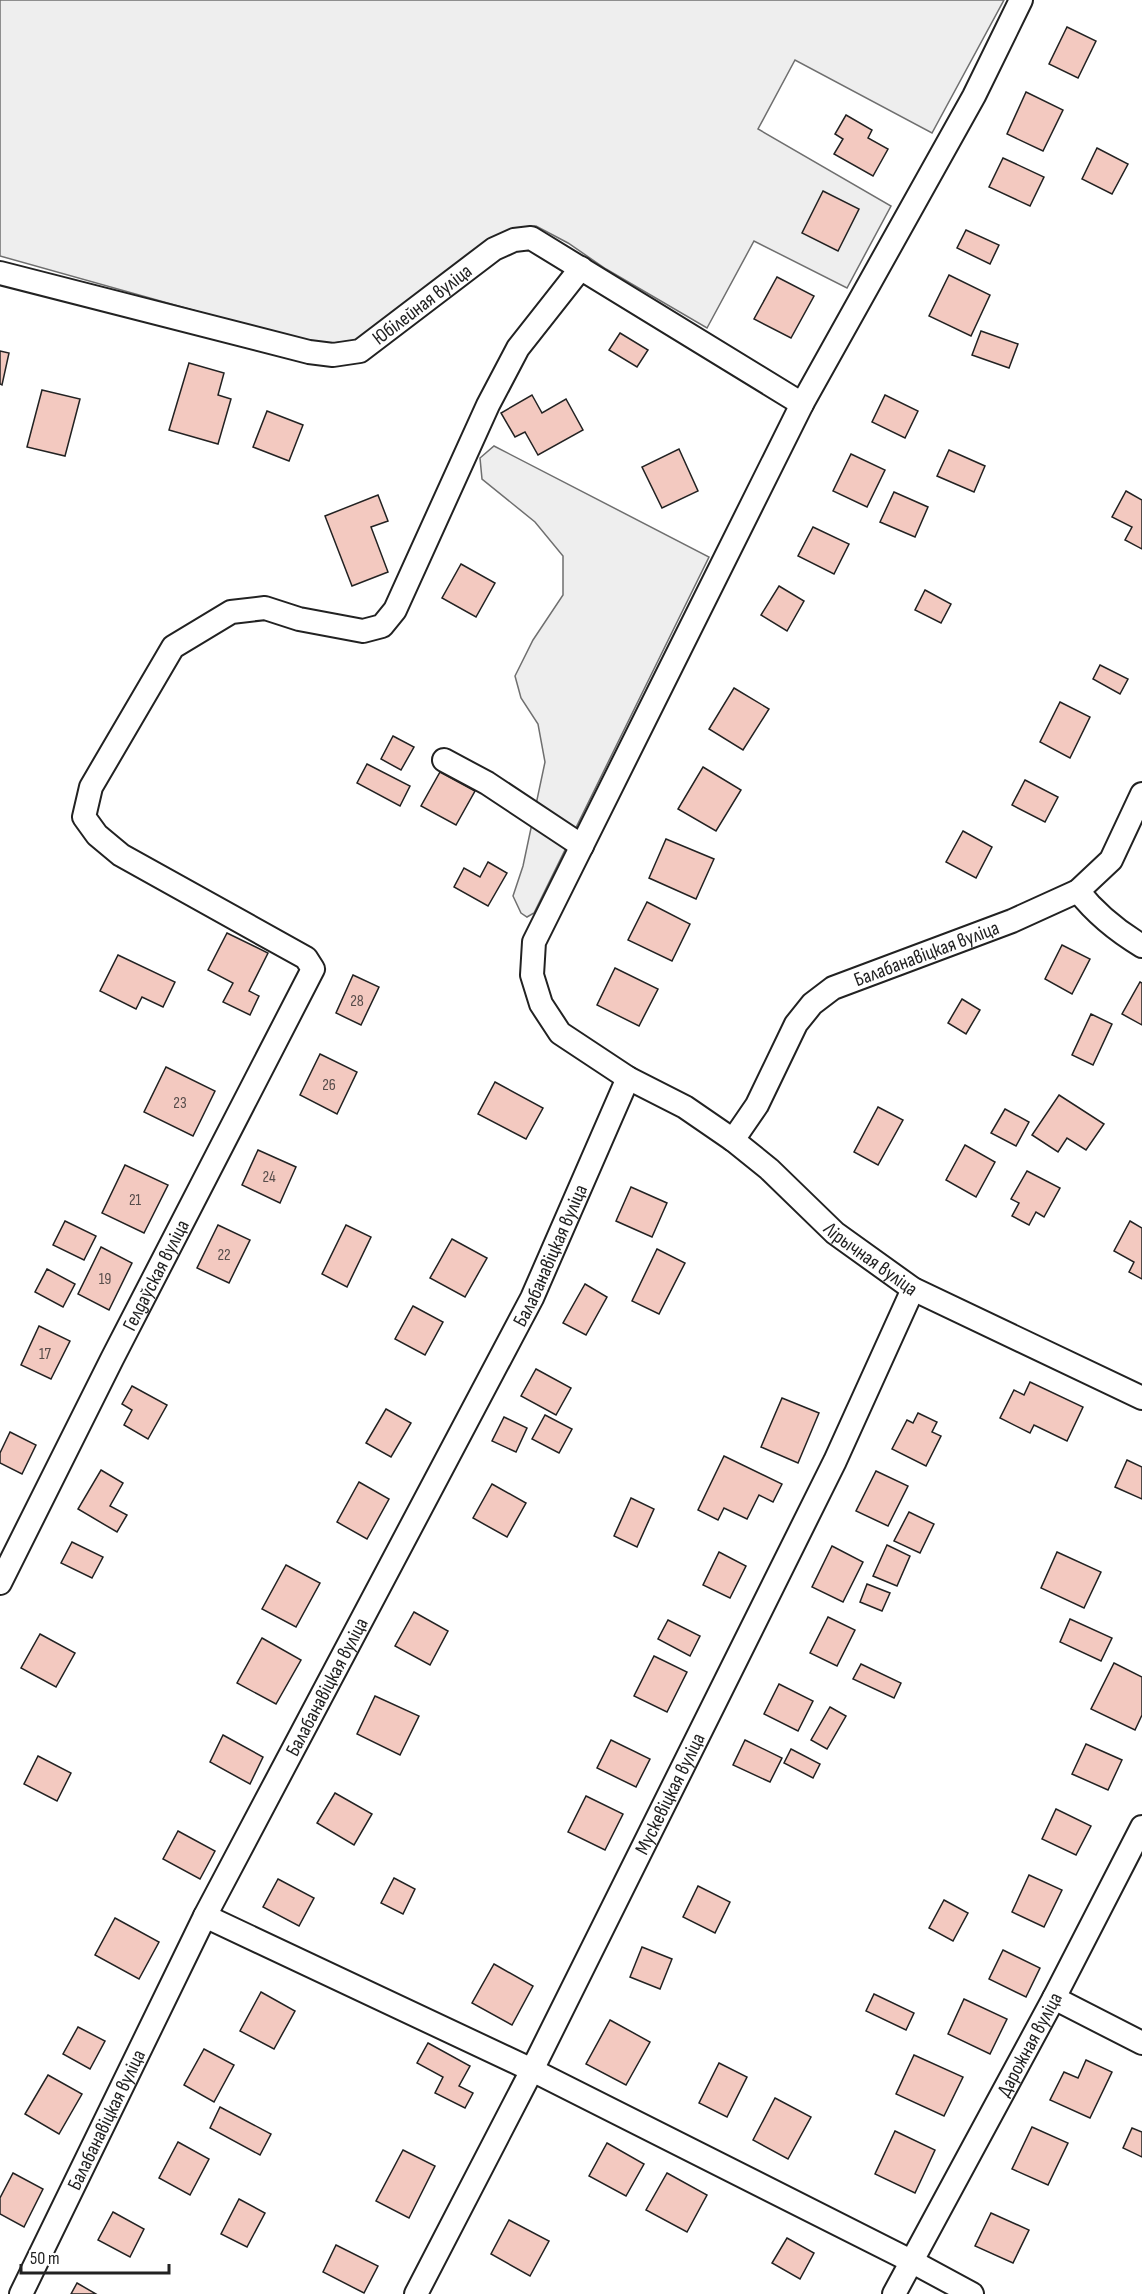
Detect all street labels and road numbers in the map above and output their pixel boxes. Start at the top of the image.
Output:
street label: Юбілейная вуліца [368,259,477,350]
street label: Балабанавіцкая вуліца [851,916,1003,992]
street label: Балабанавіцкая вуліца [508,1181,593,1331]
street label: Гелдаўская вуліца [118,1216,195,1335]
street label: Лірычная вуліца [818,1217,922,1301]
street label: Балабанавіцкая вуліца [281,1614,374,1760]
street label: Мускевіцкая вуліца [630,1729,711,1859]
street label: Дарожная вуліца [992,1989,1068,2101]
street label: Балабанавіцкая вуліца [63,2046,151,2194]

